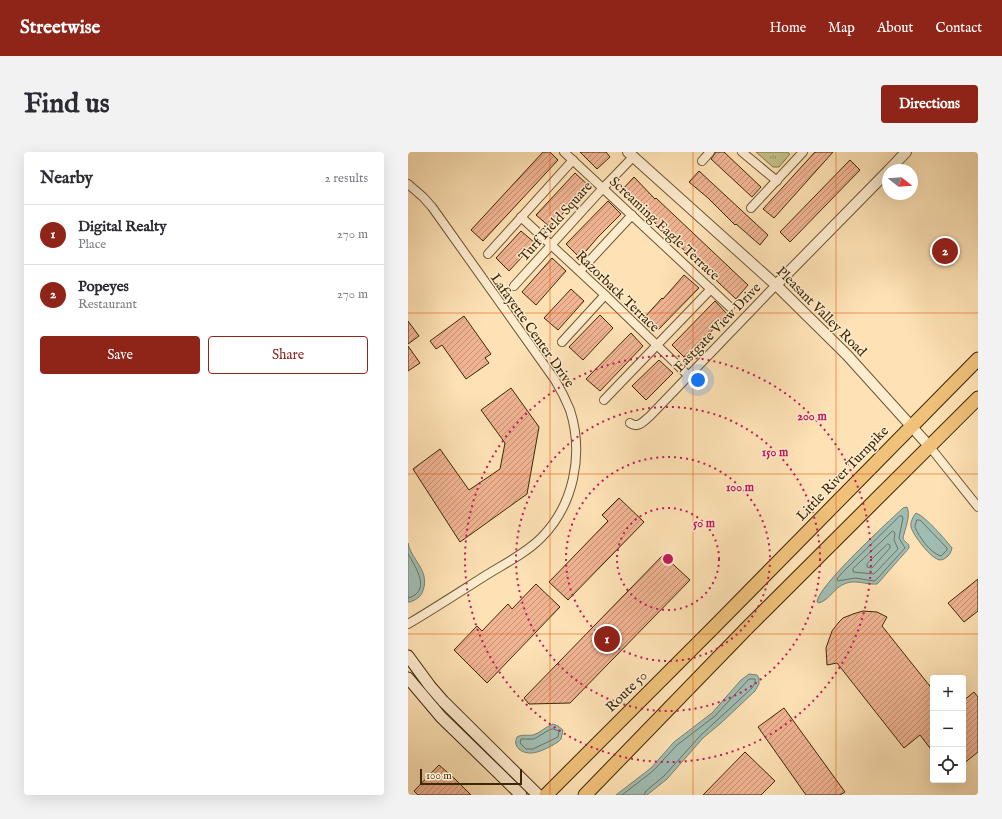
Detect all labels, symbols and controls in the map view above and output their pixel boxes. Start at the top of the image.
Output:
text: Streetwise [20,16,100,40]
text: Home [770,19,806,37]
text: Map [828,19,855,37]
text: About [877,19,913,37]
text: Contact [935,19,982,37]
button: Directions [881,85,978,123]
text: Find us [24,87,110,122]
north arrow [882,164,918,200]
text: Nearby [40,168,93,189]
text: 2 results [324,170,368,187]
street label: Screaming Eagle Terrace [605,173,724,285]
street label: Turf Field Square [515,177,597,266]
text: Digital Realty [78,217,167,236]
text: 1 [51,226,55,243]
text: 270 m [337,226,368,243]
text: Place [78,236,106,253]
pin: 2 [932,236,958,266]
street label: Razorback Terrace [571,247,664,337]
street label: Pleasant Valley Road [772,263,871,361]
street label: Lafayette Center Drive [486,270,579,392]
text: Popeyes [78,277,129,296]
street label: Eastgate View Drive [670,279,765,376]
text: 2 [50,286,56,303]
text: 270 m [337,286,368,303]
text: Restaurant [78,296,137,313]
button: Save [40,336,200,374]
button: Share [208,336,368,374]
your location [688,370,708,390]
text: 200 m [797,409,827,424]
street label: Little River Turnpike [793,422,893,525]
text: 150 m [762,445,789,460]
text: 100 m [726,480,755,495]
text: 50 m [693,516,716,531]
centre of rings [661,552,675,566]
pin: 1 [594,624,620,654]
street label: Route 50 [602,667,651,716]
map controls [930,675,966,783]
button: + [930,675,966,711]
button: − [930,711,966,747]
button: locate [930,747,966,783]
scale bar [420,767,522,786]
text: 100 m [426,769,452,783]

